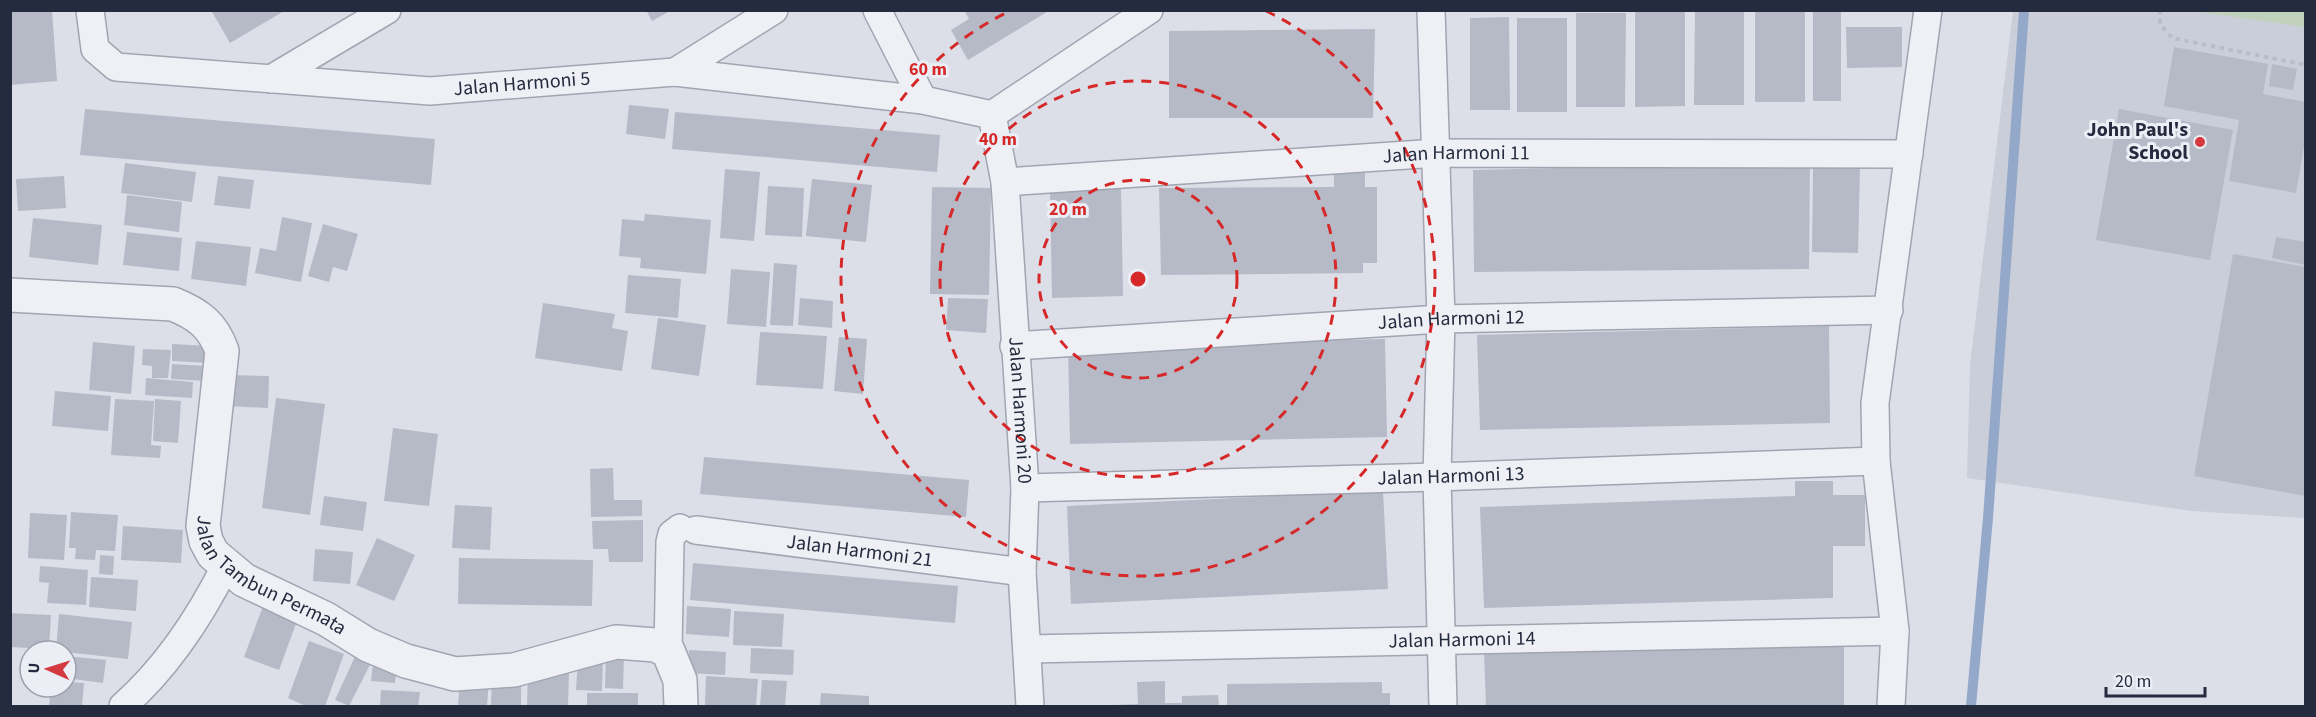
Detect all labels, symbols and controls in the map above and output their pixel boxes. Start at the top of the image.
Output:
text: 60 m [909,57,947,82]
street label: Jalan Harmoni 5 [452,65,591,103]
place label: John Paul's School [2087,116,2188,167]
text: 40 m [979,127,1017,152]
marker: John Paul's School [2193,135,2207,149]
street label: Jalan Harmoni 11 [1382,139,1530,171]
text: 20 m [1049,197,1087,222]
centre of rings [1128,269,1148,289]
street label: Jalan Harmoni 12 [1377,303,1525,337]
street label: Jalan Harmoni 20 [1001,336,1039,485]
street label: Jalan Harmoni 13 [1377,460,1525,493]
street label: Jalan Tambun Permata [189,514,352,642]
street label: Jalan Harmoni 21 [785,528,934,574]
street label: Jalan Harmoni 14 [1388,624,1536,656]
north arrow [18,639,78,699]
scale bar [2106,660,2205,698]
text: U [23,662,45,674]
text: 20 m [2115,669,2151,694]

